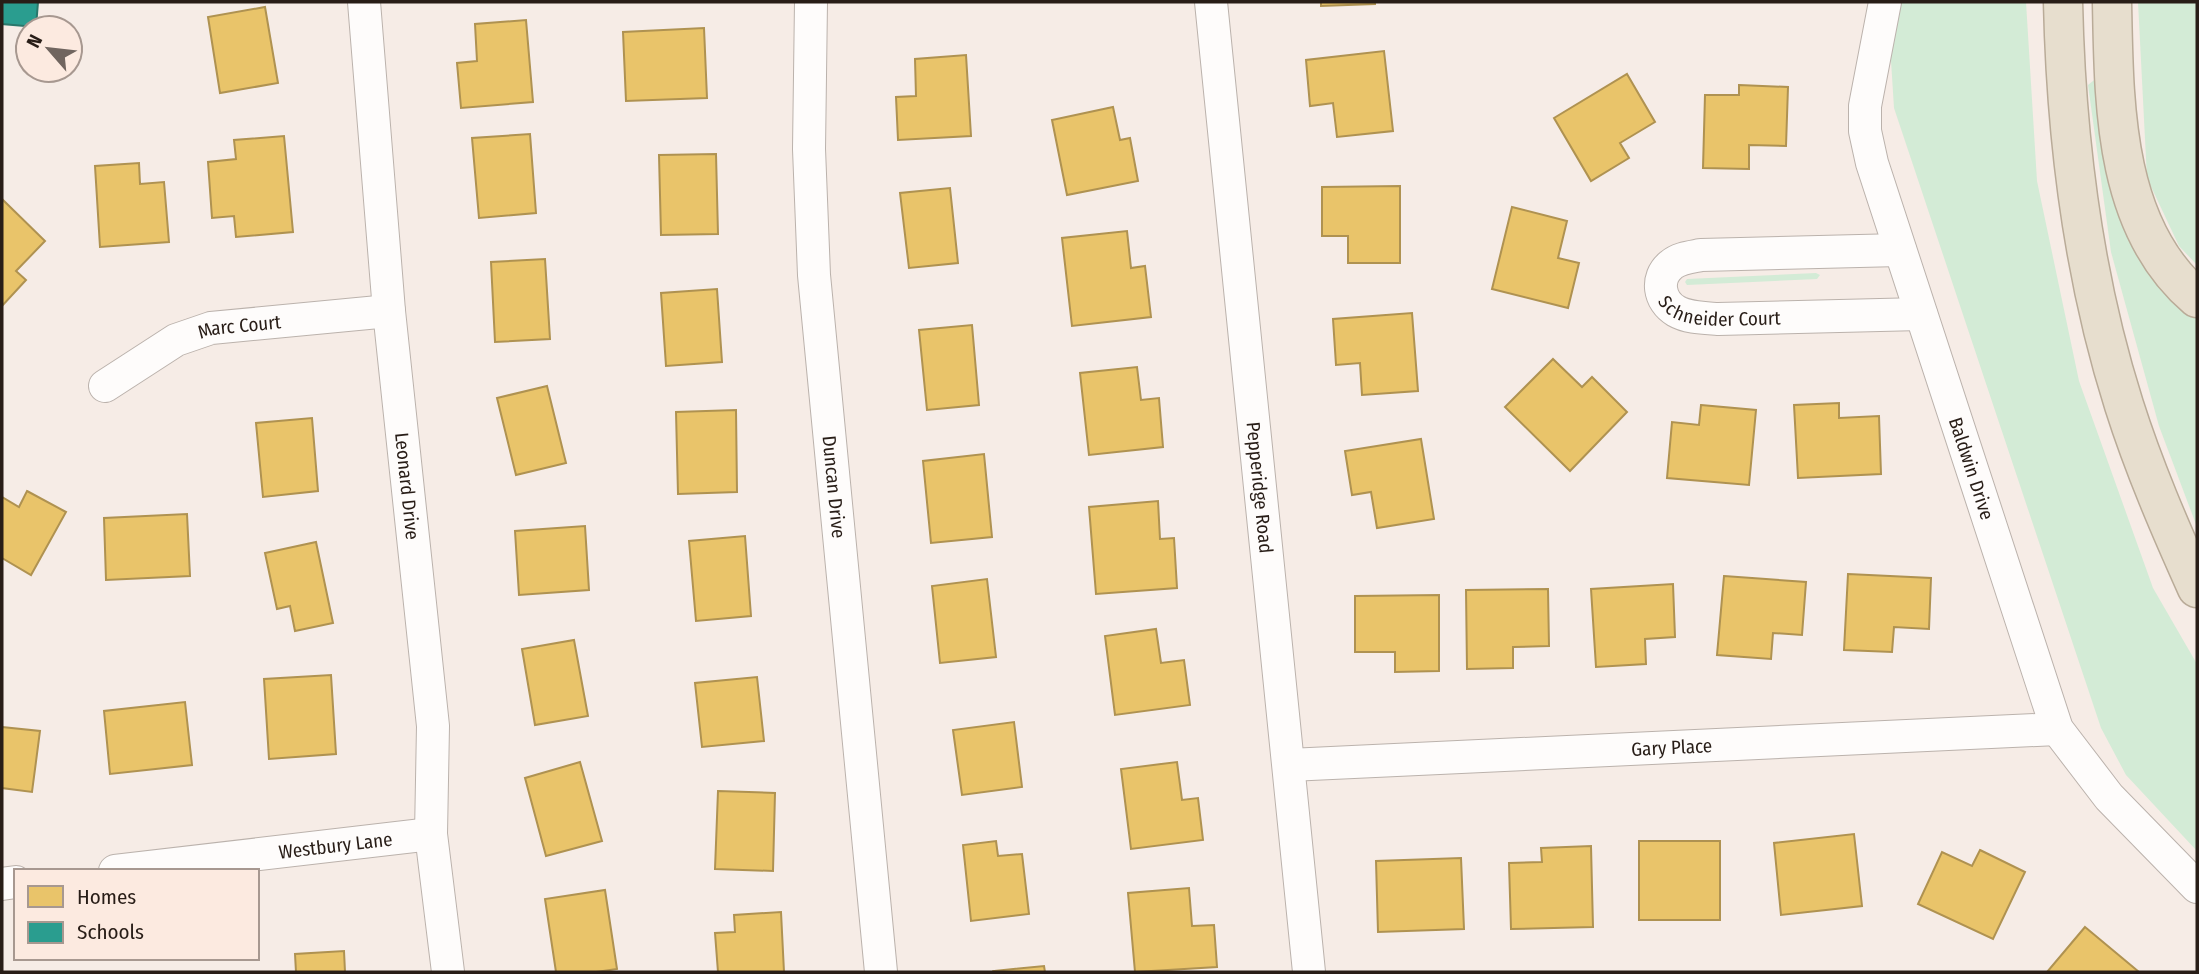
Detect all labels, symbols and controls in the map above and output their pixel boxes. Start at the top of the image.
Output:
north arrow [14,14,84,84]
text: N [22,31,47,52]
street label: Schneider Court [1653,291,1782,331]
street label: Marc Court [195,310,283,344]
street label: Baldwin Drive [1944,414,1999,523]
street label: Pepperidge Road [1241,421,1278,554]
street label: Leonard Drive [390,431,424,541]
street label: Duncan Drive [817,435,850,539]
street label: Gary Place [1631,734,1713,761]
street label: Westbury Lane [277,828,394,864]
legend [14,869,259,960]
text: Homes [77,884,136,910]
text: Schools [77,919,144,945]

